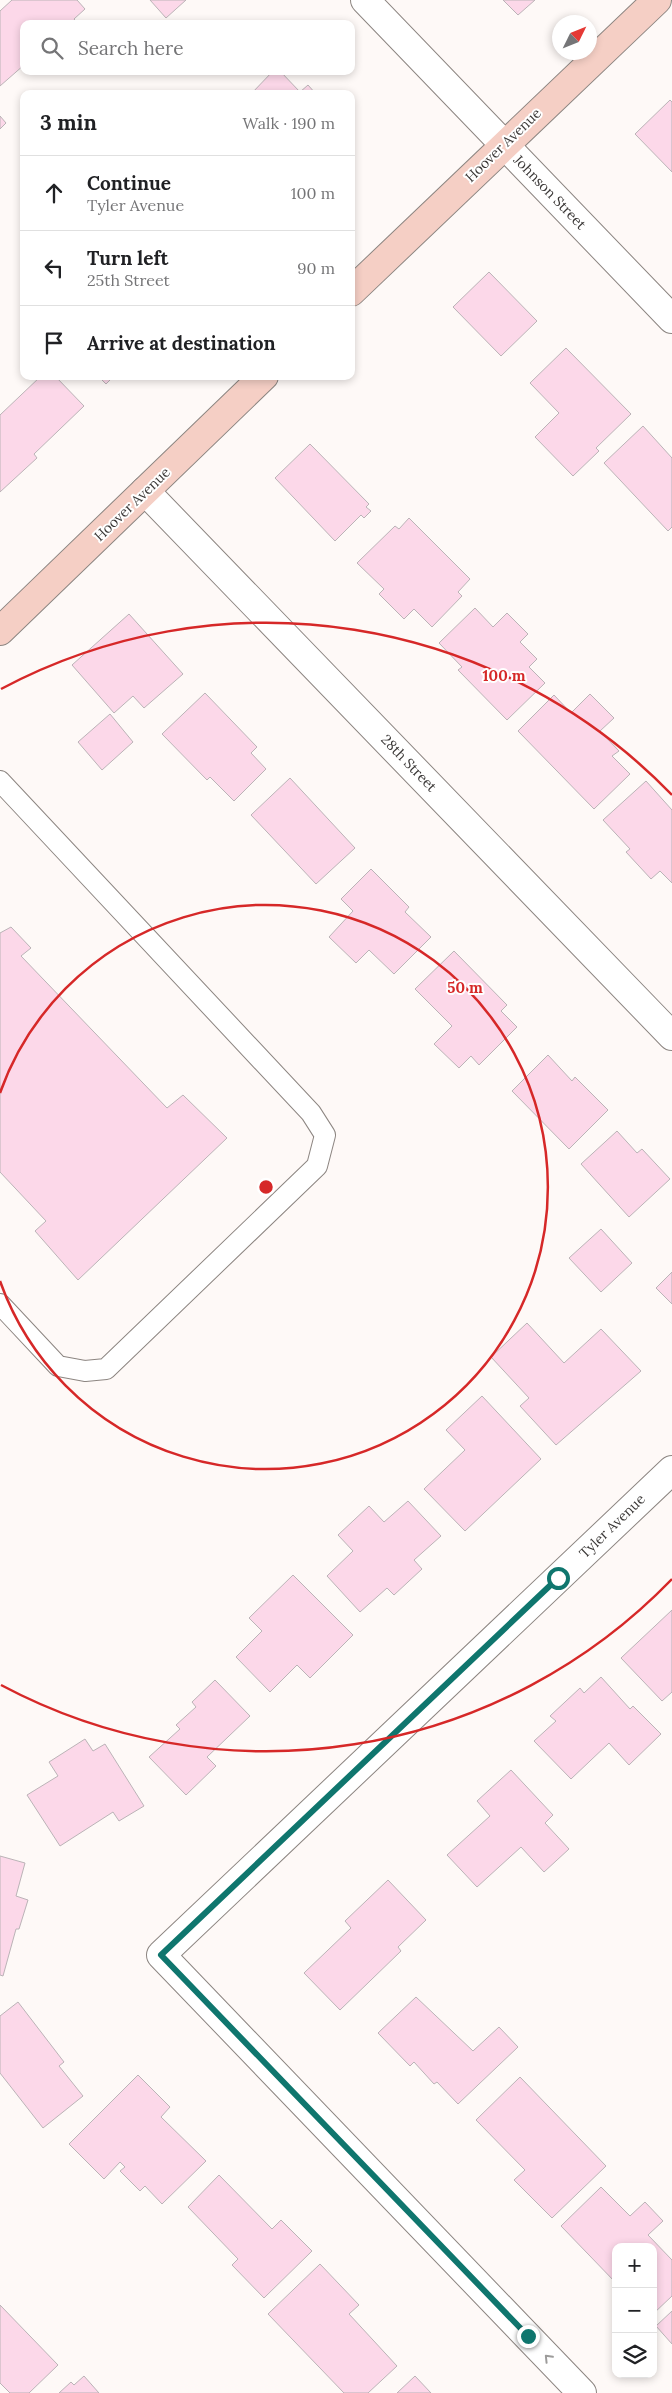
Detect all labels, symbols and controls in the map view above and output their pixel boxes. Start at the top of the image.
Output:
north arrow [552,15,597,60]
search box [20,20,355,75]
icon: search [38,34,66,62]
text: Search here [78,36,184,60]
street label: Hoover Avenue [461,104,545,186]
text: 3 min [40,109,97,136]
text: Walk · 190 m [243,113,335,133]
street label: Johnson Street [509,150,590,233]
text: Continue [87,171,171,195]
icon: ahead [40,179,68,207]
text: 100 m [291,183,335,203]
text: Tyler Avenue [87,195,184,215]
text: Turn left [87,246,168,270]
icon: left [40,254,68,282]
text: 90 m [297,258,335,278]
text: 25th Street [87,270,170,290]
icon: arrive [40,329,68,357]
text: Arrive at destination [87,331,276,355]
street label: Hoover Avenue [90,463,174,545]
text: 100 m [483,666,526,685]
street label: 28th Street [377,731,441,796]
text: 50 m [447,978,483,997]
centre of rings [257,1178,275,1196]
street label: Tyler Avenue [575,1490,649,1562]
route start [547,1567,570,1590]
map controls [612,2243,657,2378]
button: + [612,2243,657,2288]
button: − [612,2288,657,2333]
route end [517,2325,540,2348]
button: layers [612,2333,657,2378]
one-way arrow [545,2355,554,2364]

